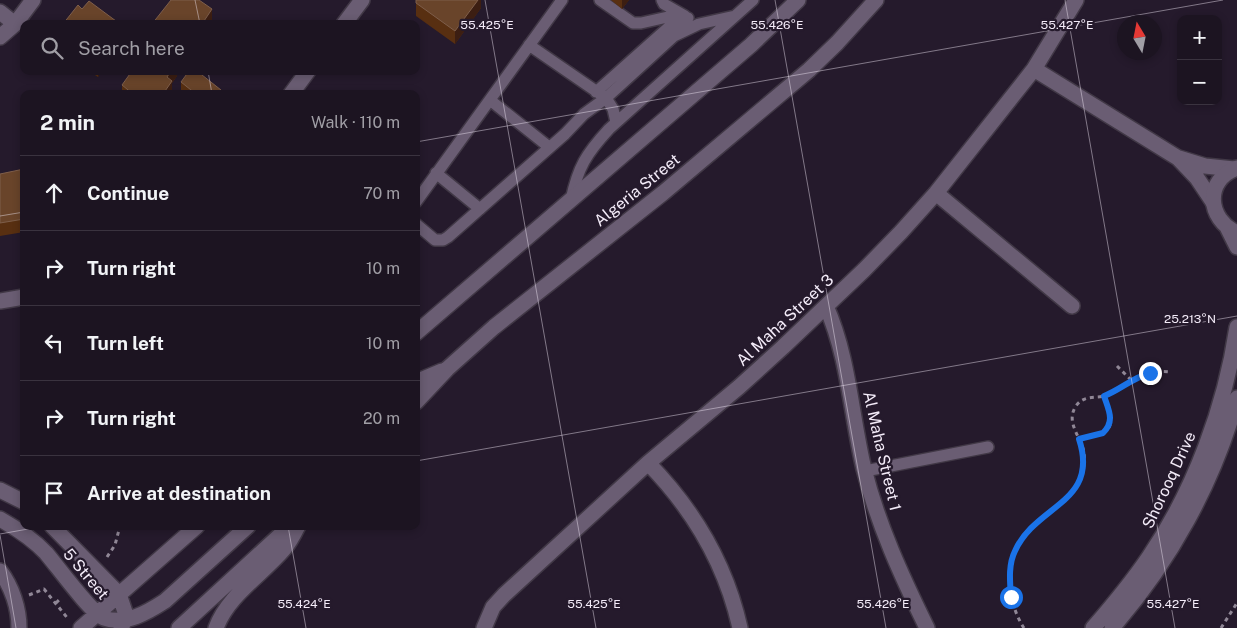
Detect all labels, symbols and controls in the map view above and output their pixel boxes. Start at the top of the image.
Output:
north arrow [1117,15,1162,60]
map controls [1177,15,1222,105]
button: + [1177,15,1222,60]
text: 55.425°E [460,18,514,32]
text: 55.426°E [750,18,804,32]
text: 55.427°E [1041,18,1093,32]
search box [20,20,420,75]
icon: search [38,34,66,62]
text: Search here [78,37,185,59]
button: − [1177,60,1222,105]
text: 2 min [40,110,95,135]
text: Walk · 110 m [311,113,400,132]
street label: Algeria Street [590,150,684,230]
icon: ahead [40,179,68,207]
text: Continue [87,182,169,204]
text: 70 m [363,184,400,203]
icon: right [40,254,68,282]
text: Turn right [87,257,176,279]
text: 10 m [366,259,400,278]
street label: Al Maha Street 3 [733,270,837,370]
text: 25.213°N [1164,312,1216,326]
icon: left [40,329,68,357]
text: Turn left [87,332,164,354]
text: 10 m [366,334,400,353]
route end [1139,362,1162,385]
street label: Al Maha Street 1 [859,389,905,513]
icon: right [40,404,68,432]
text: Turn right [87,407,176,429]
text: 20 m [363,409,400,428]
street label: Shorooq Drive [1138,428,1200,532]
icon: arrive [40,479,68,507]
text: Arrive at destination [87,482,271,504]
street label: 5 Street [59,545,113,603]
route start [1000,586,1023,609]
text: 55.424°E [277,597,331,611]
text: 55.425°E [567,597,621,611]
text: 55.426°E [856,597,910,611]
text: 55.427°E [1147,597,1199,611]

